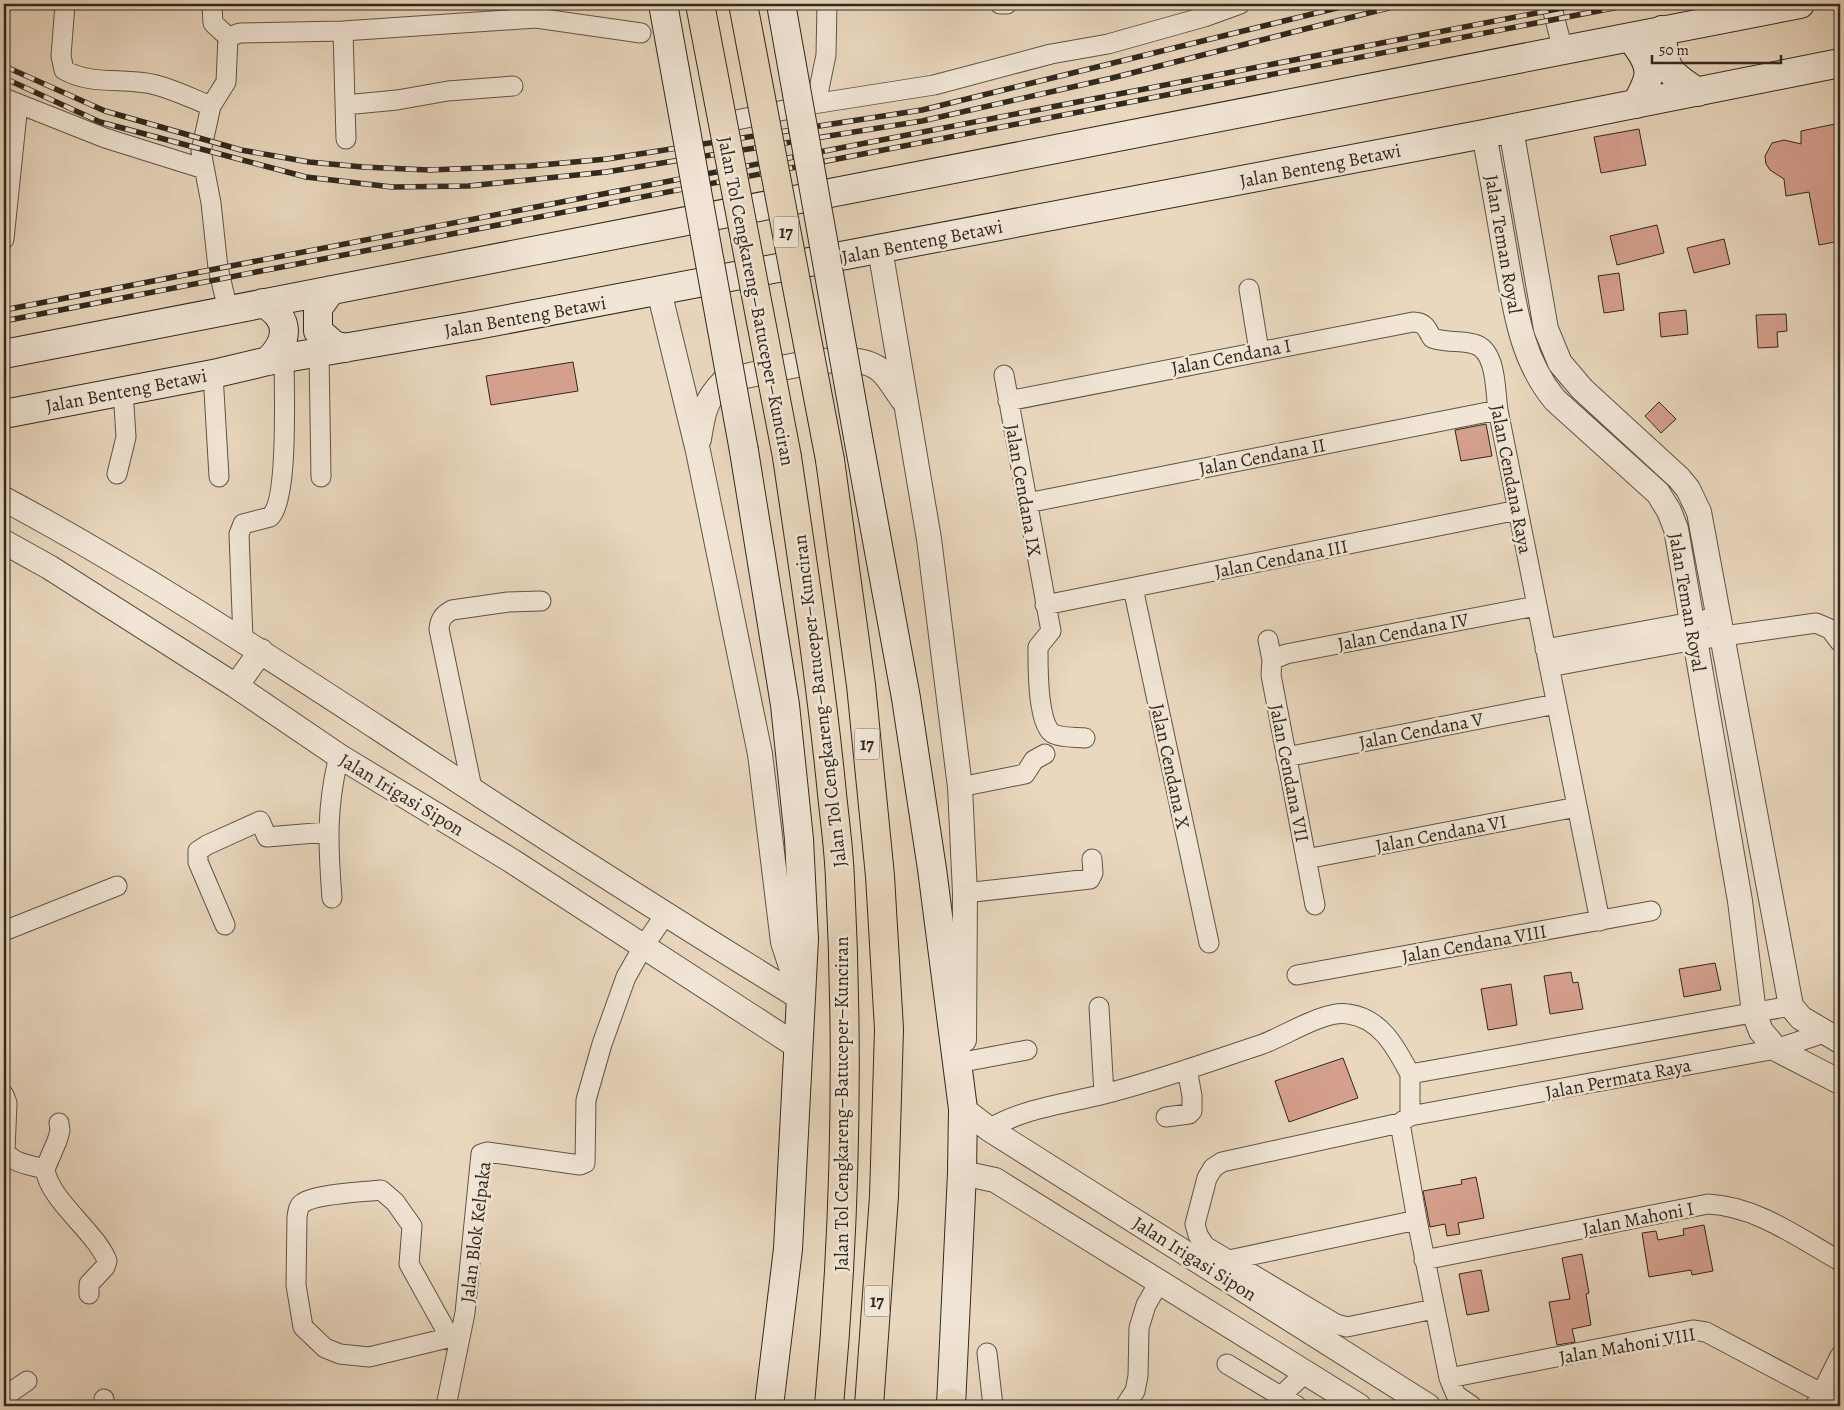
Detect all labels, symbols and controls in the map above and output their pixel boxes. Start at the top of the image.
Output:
scale bar [1652,32,1780,64]
text: 50 m [1659,40,1689,60]
street label: Jalan Tol Cengkareng–Batuceper–Kunciran [711,134,801,468]
street label: Jalan Benteng Betawi [1237,138,1403,194]
street label: Jalan Teman Royal [1478,173,1528,316]
street label: Jalan Benteng Betawi [839,214,1005,270]
road number: 17 [774,216,798,248]
street label: Jalan Benteng Betawi [442,290,608,344]
street label: Jalan Cendana I [1169,333,1293,381]
street label: Jalan Benteng Betawi [43,363,209,419]
street label: Jalan Cendana Raya [1484,402,1538,556]
street label: Jalan Cendana IX [999,422,1048,559]
street label: Jalan Cendana II [1197,432,1328,482]
street label: Jalan Teman Royal [1662,531,1712,674]
street label: Jalan Tol Cengkareng–Batuceper–Kunciran [787,533,853,869]
street label: Jalan Cendana III [1212,533,1350,585]
street label: Jalan Cendana IV [1335,606,1471,657]
street label: Jalan Cendana X [1144,701,1196,832]
street label: Jalan Cendana VII [1263,702,1315,844]
street label: Jalan Cendana V [1357,706,1486,756]
road number: 17 [854,729,880,760]
street label: Jalan Irigasi Sipon [334,747,469,842]
street label: Jalan Cendana VI [1373,809,1509,859]
street label: Jalan Cendana VIII [1400,918,1549,970]
street label: Jalan Tol Cengkareng–Batuceper–Kunciran [829,936,855,1272]
street label: Jalan Permata Raya [1543,1052,1693,1106]
street label: Jalan Blok Kelpaka [454,1160,498,1304]
street label: Jalan Mahoni I [1580,1195,1696,1243]
street label: Jalan Irigasi Sipon [1128,1210,1261,1307]
road number: 17 [864,1285,890,1316]
street label: Jalan Mahoni VIII [1557,1321,1697,1371]

